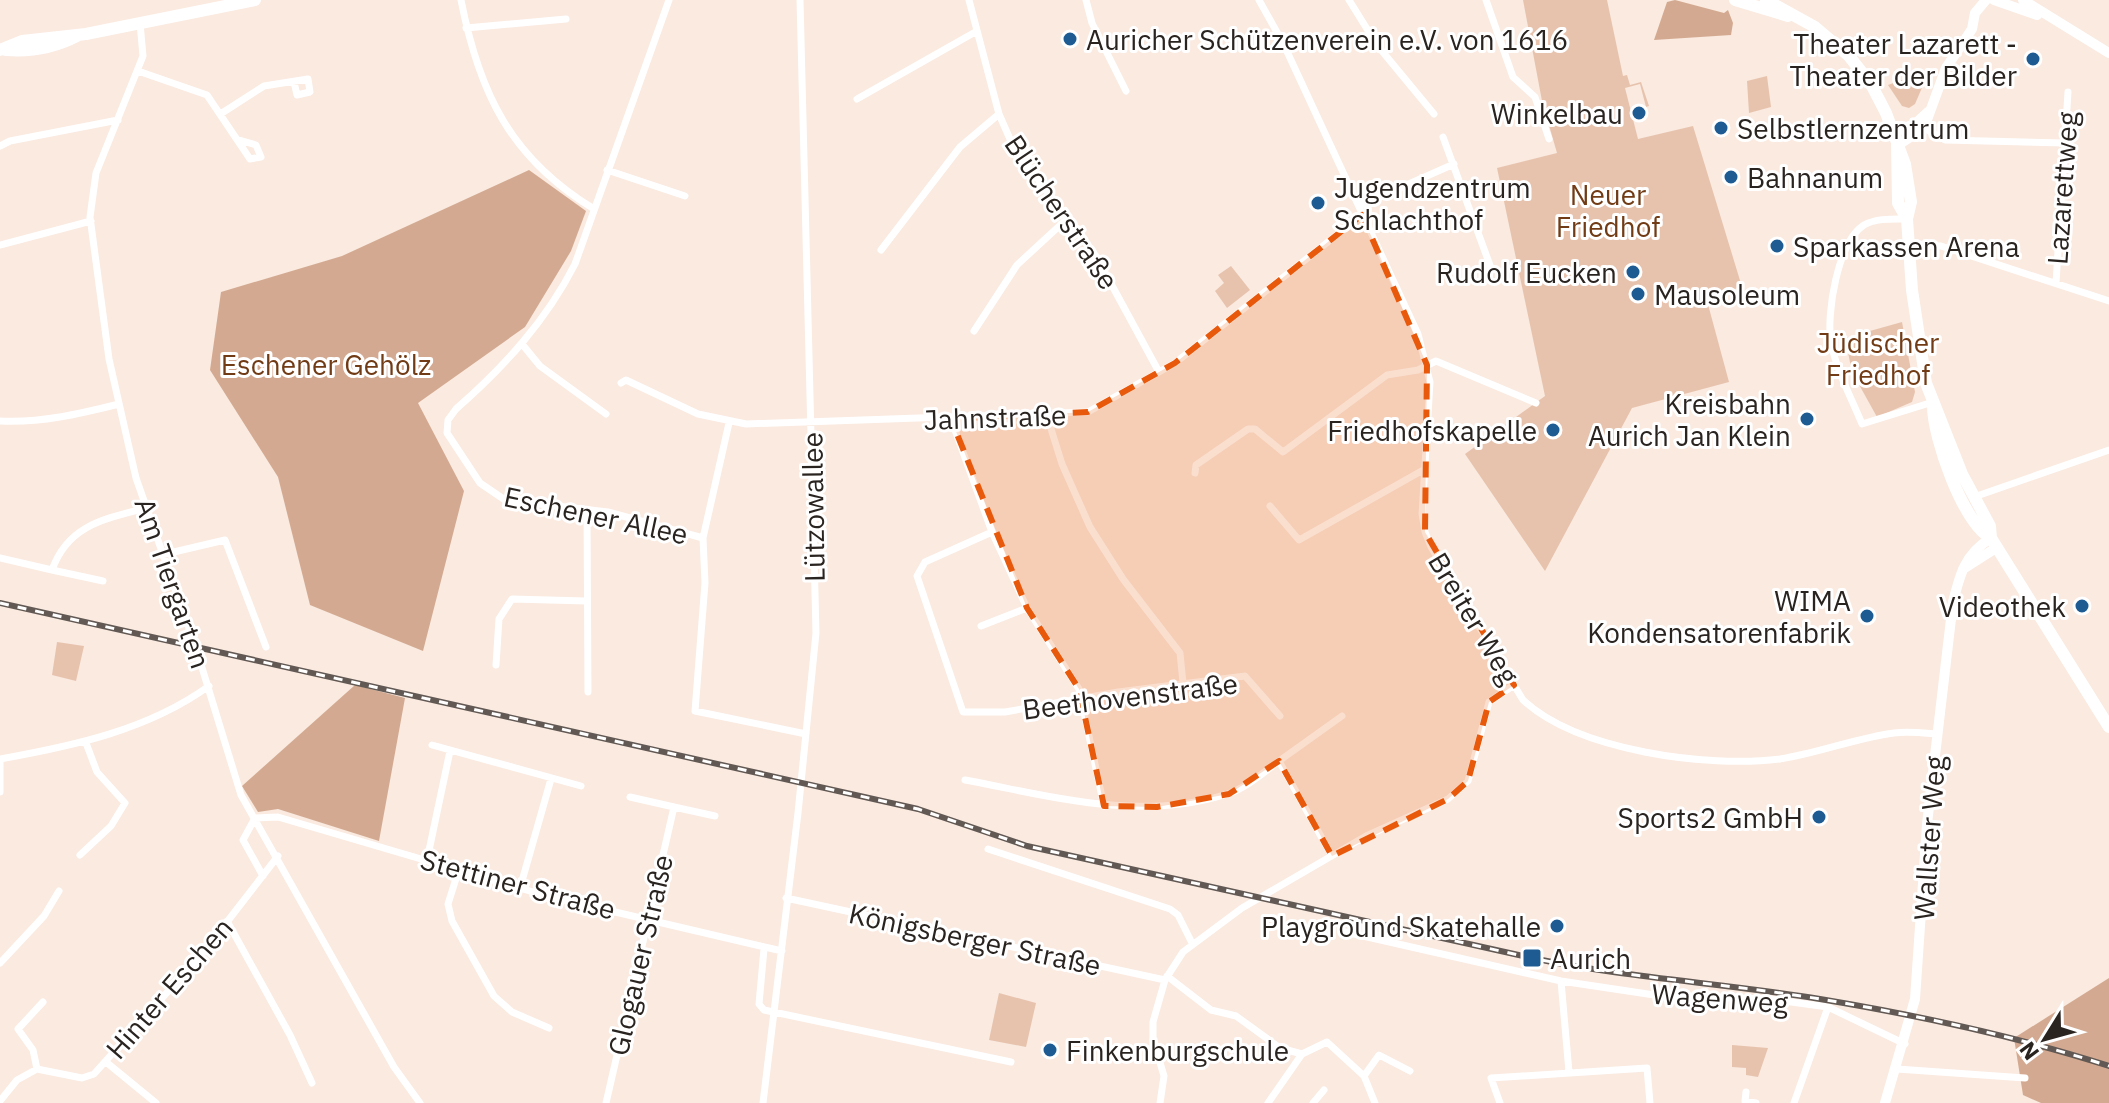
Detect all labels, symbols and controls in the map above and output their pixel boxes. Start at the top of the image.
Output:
place label: Auricher Schützenverein e.V. von 1616 [1086,21,1568,58]
place label: Theater Lazarett - Theater der Bilder [1789,25,2017,94]
marker: Auricher Schützenverein e.V. von 1616 [1061,30,1079,48]
marker: Theater Lazarett - Theater der Bilder [2024,50,2042,68]
place label: Winkelbau [1491,95,1623,132]
marker: Winkelbau [1630,104,1648,122]
place label: Selbstlernzentrum [1737,110,1969,147]
street label: Lazarettweg [2038,110,2086,266]
marker: Selbstlernzentrum [1712,119,1730,137]
street label: Blücherstraße [997,127,1127,297]
place label: Bahnanum [1747,159,1883,196]
marker: Bahnanum [1722,168,1740,186]
place label: Jugendzentrum Schlachthof [1334,169,1531,238]
park label: Neuer Friedhof [1556,176,1660,245]
marker: Jugendzentrum Schlachthof [1309,194,1327,212]
place label: Sparkassen Arena [1793,228,2020,265]
marker: Sparkassen Arena [1768,237,1786,255]
place label: Rudolf Eucken [1436,254,1617,291]
marker: Rudolf Eucken [1624,263,1642,281]
place label: Mausoleum [1654,276,1800,313]
marker: Mausoleum [1629,285,1647,303]
park label: Jüdischer Friedhof [1817,324,1939,393]
park label: Eschener Gehölz [221,346,431,383]
place label: Kreisbahn Aurich Jan Klein [1588,385,1791,454]
street label: Jahnstraße [923,396,1067,438]
marker: Kreisbahn Aurich Jan Klein [1798,410,1816,428]
place label: Friedhofskapelle [1327,412,1537,449]
marker: Friedhofskapelle [1544,421,1562,439]
street label: Lützowallee [793,432,833,582]
street label: Eschener Allee [501,477,691,553]
street label: Am Tiergarten [127,493,219,673]
street label: Breiter Weg [1420,545,1528,691]
place label: WIMA Kondensatorenfabrik [1587,582,1851,651]
place label: Videothek [1939,588,2066,625]
marker: Videothek [2073,597,2091,615]
marker: WIMA Kondensatorenfabrik [1858,607,1876,625]
street label: Beethovenstraße [1020,664,1240,728]
street label: Wallster Weg [1905,754,1953,921]
place label: Sports2 GmbH [1618,799,1803,836]
marker: Sports2 GmbH [1810,808,1828,826]
street label: Stettiner Straße [416,840,620,928]
street label: Glogauer Straße [599,851,681,1059]
street label: Königsberger Straße [846,894,1104,984]
place label: Playground Skatehalle [1261,908,1541,945]
street label: Hinter Eschen [97,909,241,1067]
marker: Playground Skatehalle [1548,917,1566,935]
place label: Aurich [1550,940,1631,977]
marker: Aurich [1521,947,1543,969]
street label: Wagenweg [1650,975,1790,1021]
north arrow [2005,999,2085,1079]
place label: Finkenburgschule [1066,1032,1289,1069]
text: N [2012,1036,2045,1066]
marker: Finkenburgschule [1041,1041,1059,1059]

